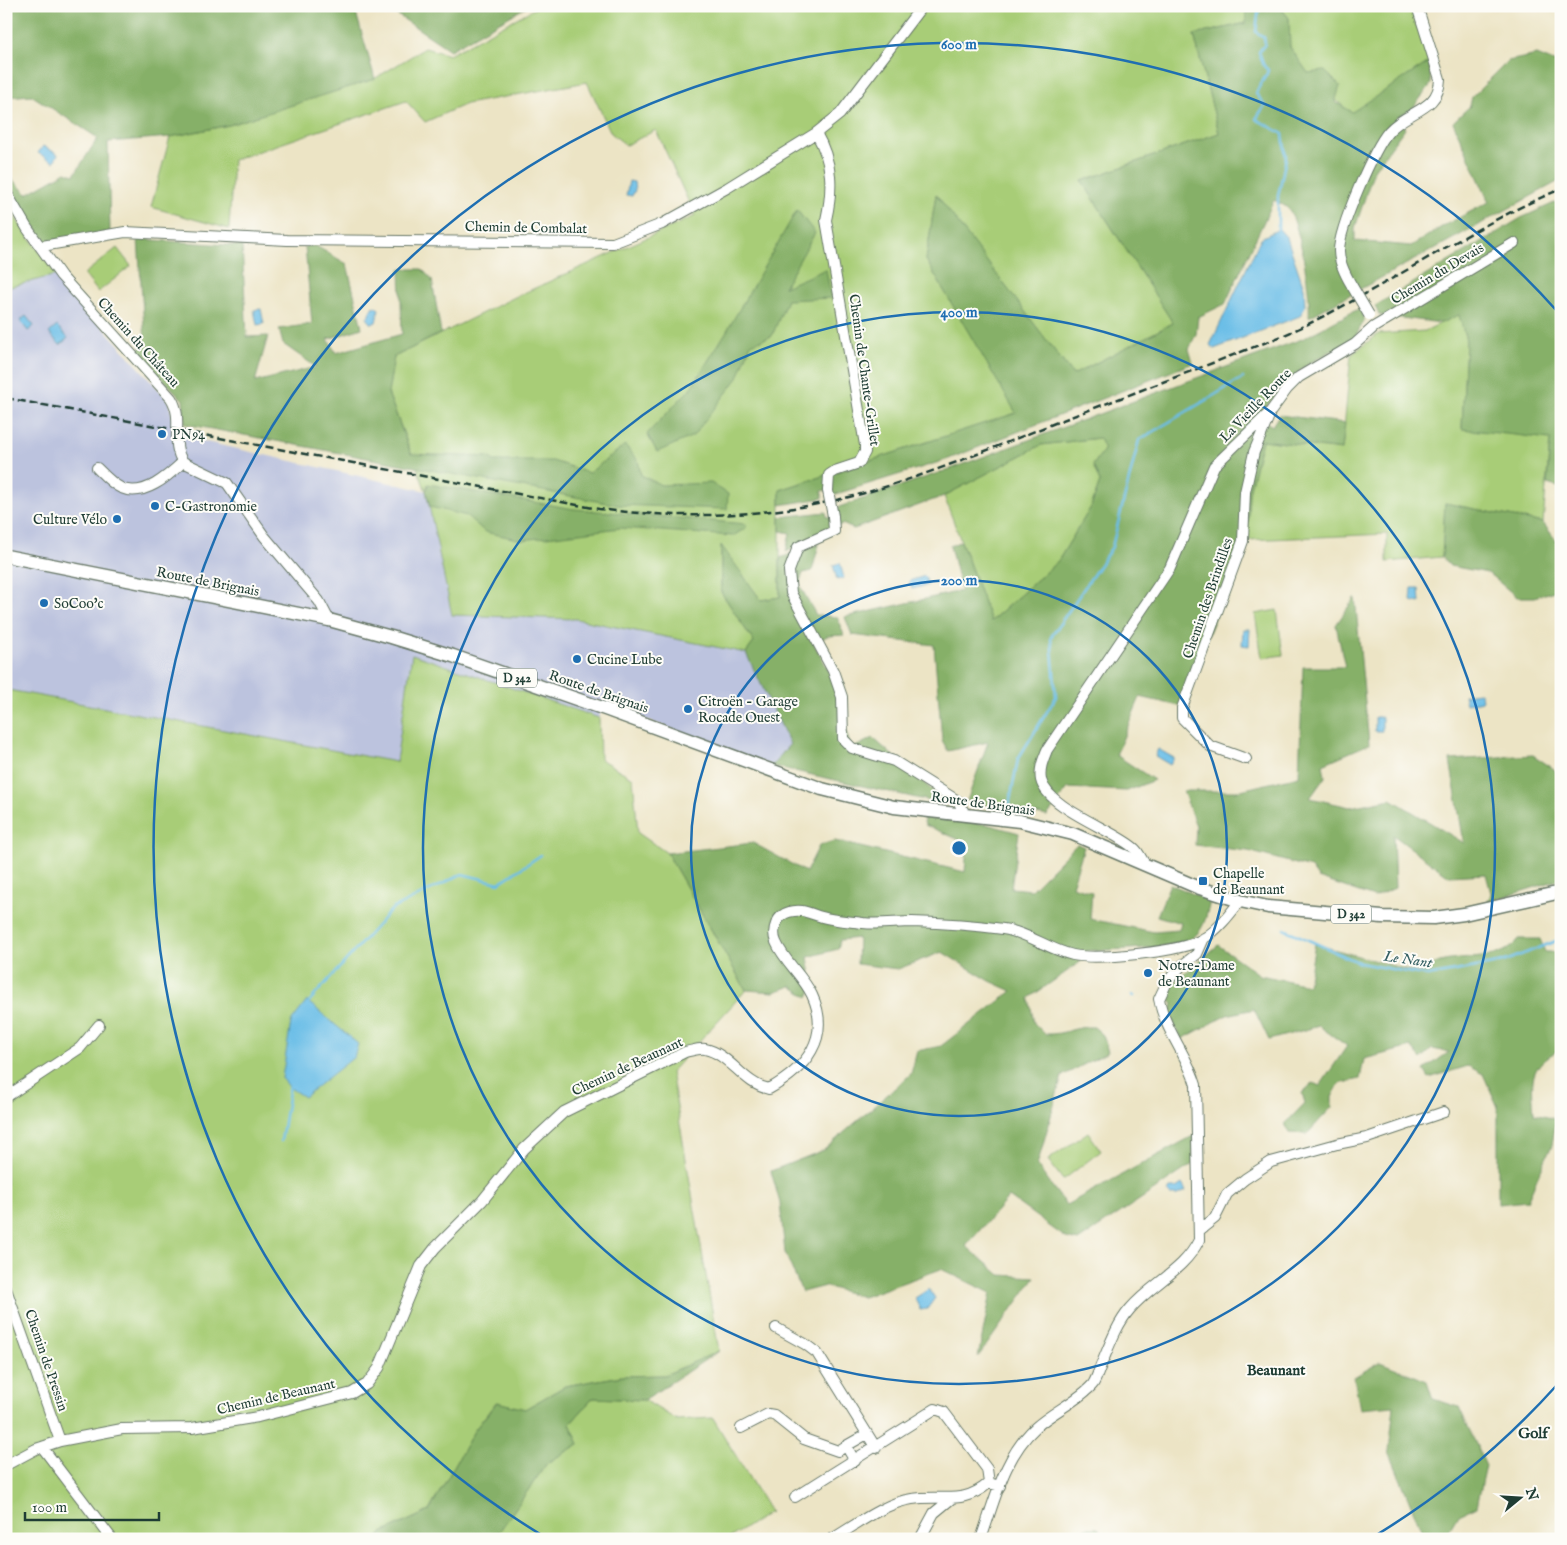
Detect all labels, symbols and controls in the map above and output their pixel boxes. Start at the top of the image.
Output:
text: 600 m [941,35,977,54]
street label: Chemin de Combalat [465,218,588,238]
street label: Chemin du Devais [1388,239,1487,309]
street label: Chemin de Chante-Grillet [844,293,884,448]
street label: Chemin du Château [93,294,183,391]
text: 400 m [941,303,978,322]
street label: La Vieille Route [1216,365,1296,446]
place label: PN94 [172,426,205,444]
marker: PN94 [156,428,168,440]
place label: C-Gastronomie [165,498,258,516]
marker: C-Gastronomie [149,500,161,512]
place label: Culture Vélo [33,511,107,529]
marker: Culture Vélo [111,513,123,525]
street label: Chemin des Brindilles [1179,535,1237,661]
street label: Route de Brignais [155,563,261,601]
text: 200 m [941,571,978,590]
place label: SoCoo'c [54,595,104,613]
marker: SoCoo'c [38,597,50,609]
place label: Cucine Lube [587,651,663,669]
marker: Cucine Lube [571,653,583,665]
street label: Route de Brignais [546,666,651,717]
road number: D 342 [497,668,537,688]
place label: Citroën - Garage Rocade Ouest [698,693,799,727]
marker: Citroën - Garage Rocade Ouest [682,703,694,715]
street label: Route de Brignais [930,788,1036,820]
centre of rings [950,839,968,857]
place label: Chapelle de Beaunant [1213,865,1285,899]
marker: Chapelle de Beaunant [1197,875,1209,887]
road number: D 342 [1331,904,1371,924]
water label: Le Nant [1381,947,1435,972]
place label: Notre-Dame de Beaunant [1158,957,1235,991]
marker: Notre-Dame de Beaunant [1142,967,1154,979]
street label: Chemin de Beaunant [569,1033,686,1101]
street label: Chemin de Pressin [20,1307,72,1414]
district label: Beaunant [1247,1361,1306,1380]
street label: Chemin de Beaunant [215,1375,337,1419]
district label: Golf [1518,1424,1550,1443]
north arrow [1494,1472,1544,1522]
text: N [1521,1485,1542,1503]
scale bar [25,1490,159,1522]
text: 100 m [32,1498,68,1517]

